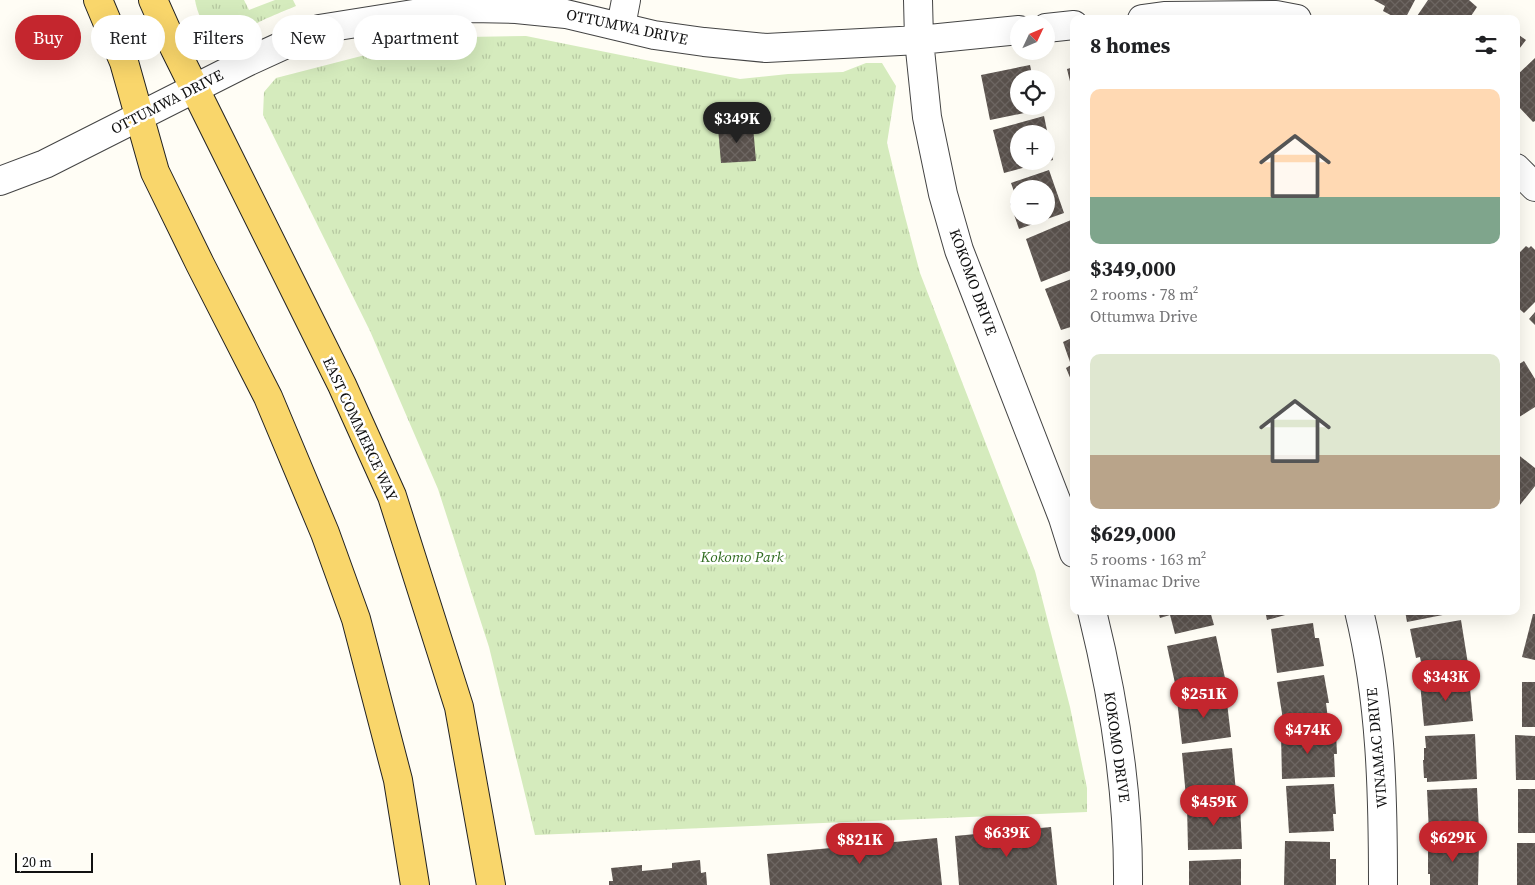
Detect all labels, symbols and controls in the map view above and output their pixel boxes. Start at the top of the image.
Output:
street label: OTTUMWA DRIVE [564,3,690,50]
chip: Buy [15,15,81,60]
chip: Rent [91,15,165,60]
chip: Filters [175,15,262,60]
chip: New [272,15,344,60]
chip: Apartment [354,15,477,60]
north arrow [1010,15,1055,60]
map controls [1010,15,1055,225]
text: 8 homes [1090,31,1170,60]
icon: filters [1472,31,1500,59]
street label: OTTUMWA DRIVE [107,64,227,139]
button: locate [1010,70,1055,115]
pin: $349K [702,102,772,144]
text: $349K [714,107,760,129]
icon: home [1250,121,1340,211]
button: + [1010,125,1055,170]
button: − [1010,180,1055,225]
street label: KOKOMO DRIVE [945,226,1002,338]
text: $349,000 [1090,254,1176,283]
text: 2 rooms · 78 m² [1090,283,1198,305]
text: Ottumwa Drive [1090,305,1198,327]
street label: EAST COMMERCE WAY [318,353,403,505]
icon: home [1250,386,1340,476]
text: $629,000 [1090,519,1176,548]
park label: Kokomo Park [700,546,784,567]
text: 5 rooms · 163 m² [1090,548,1206,570]
text: Winamac Drive [1090,570,1200,592]
pin: $343K [1411,660,1481,702]
text: $343K [1423,665,1469,687]
pin: $251K [1169,676,1239,719]
text: $251K [1181,682,1227,704]
street label: WINAMAC DRIVE [1361,687,1392,809]
street label: KOKOMO DRIVE [1099,690,1136,804]
pin: $474K [1273,712,1343,755]
text: $474K [1285,718,1331,740]
pin: $459K [1179,784,1249,827]
text: $459K [1191,790,1237,812]
pin: $639K [972,816,1042,858]
pin: $629K [1418,820,1488,863]
text: $639K [984,821,1030,843]
pin: $821K [825,822,895,865]
text: $629K [1430,826,1476,848]
text: $821K [837,828,883,850]
scale bar [15,850,92,873]
text: 20 m [22,852,52,872]

